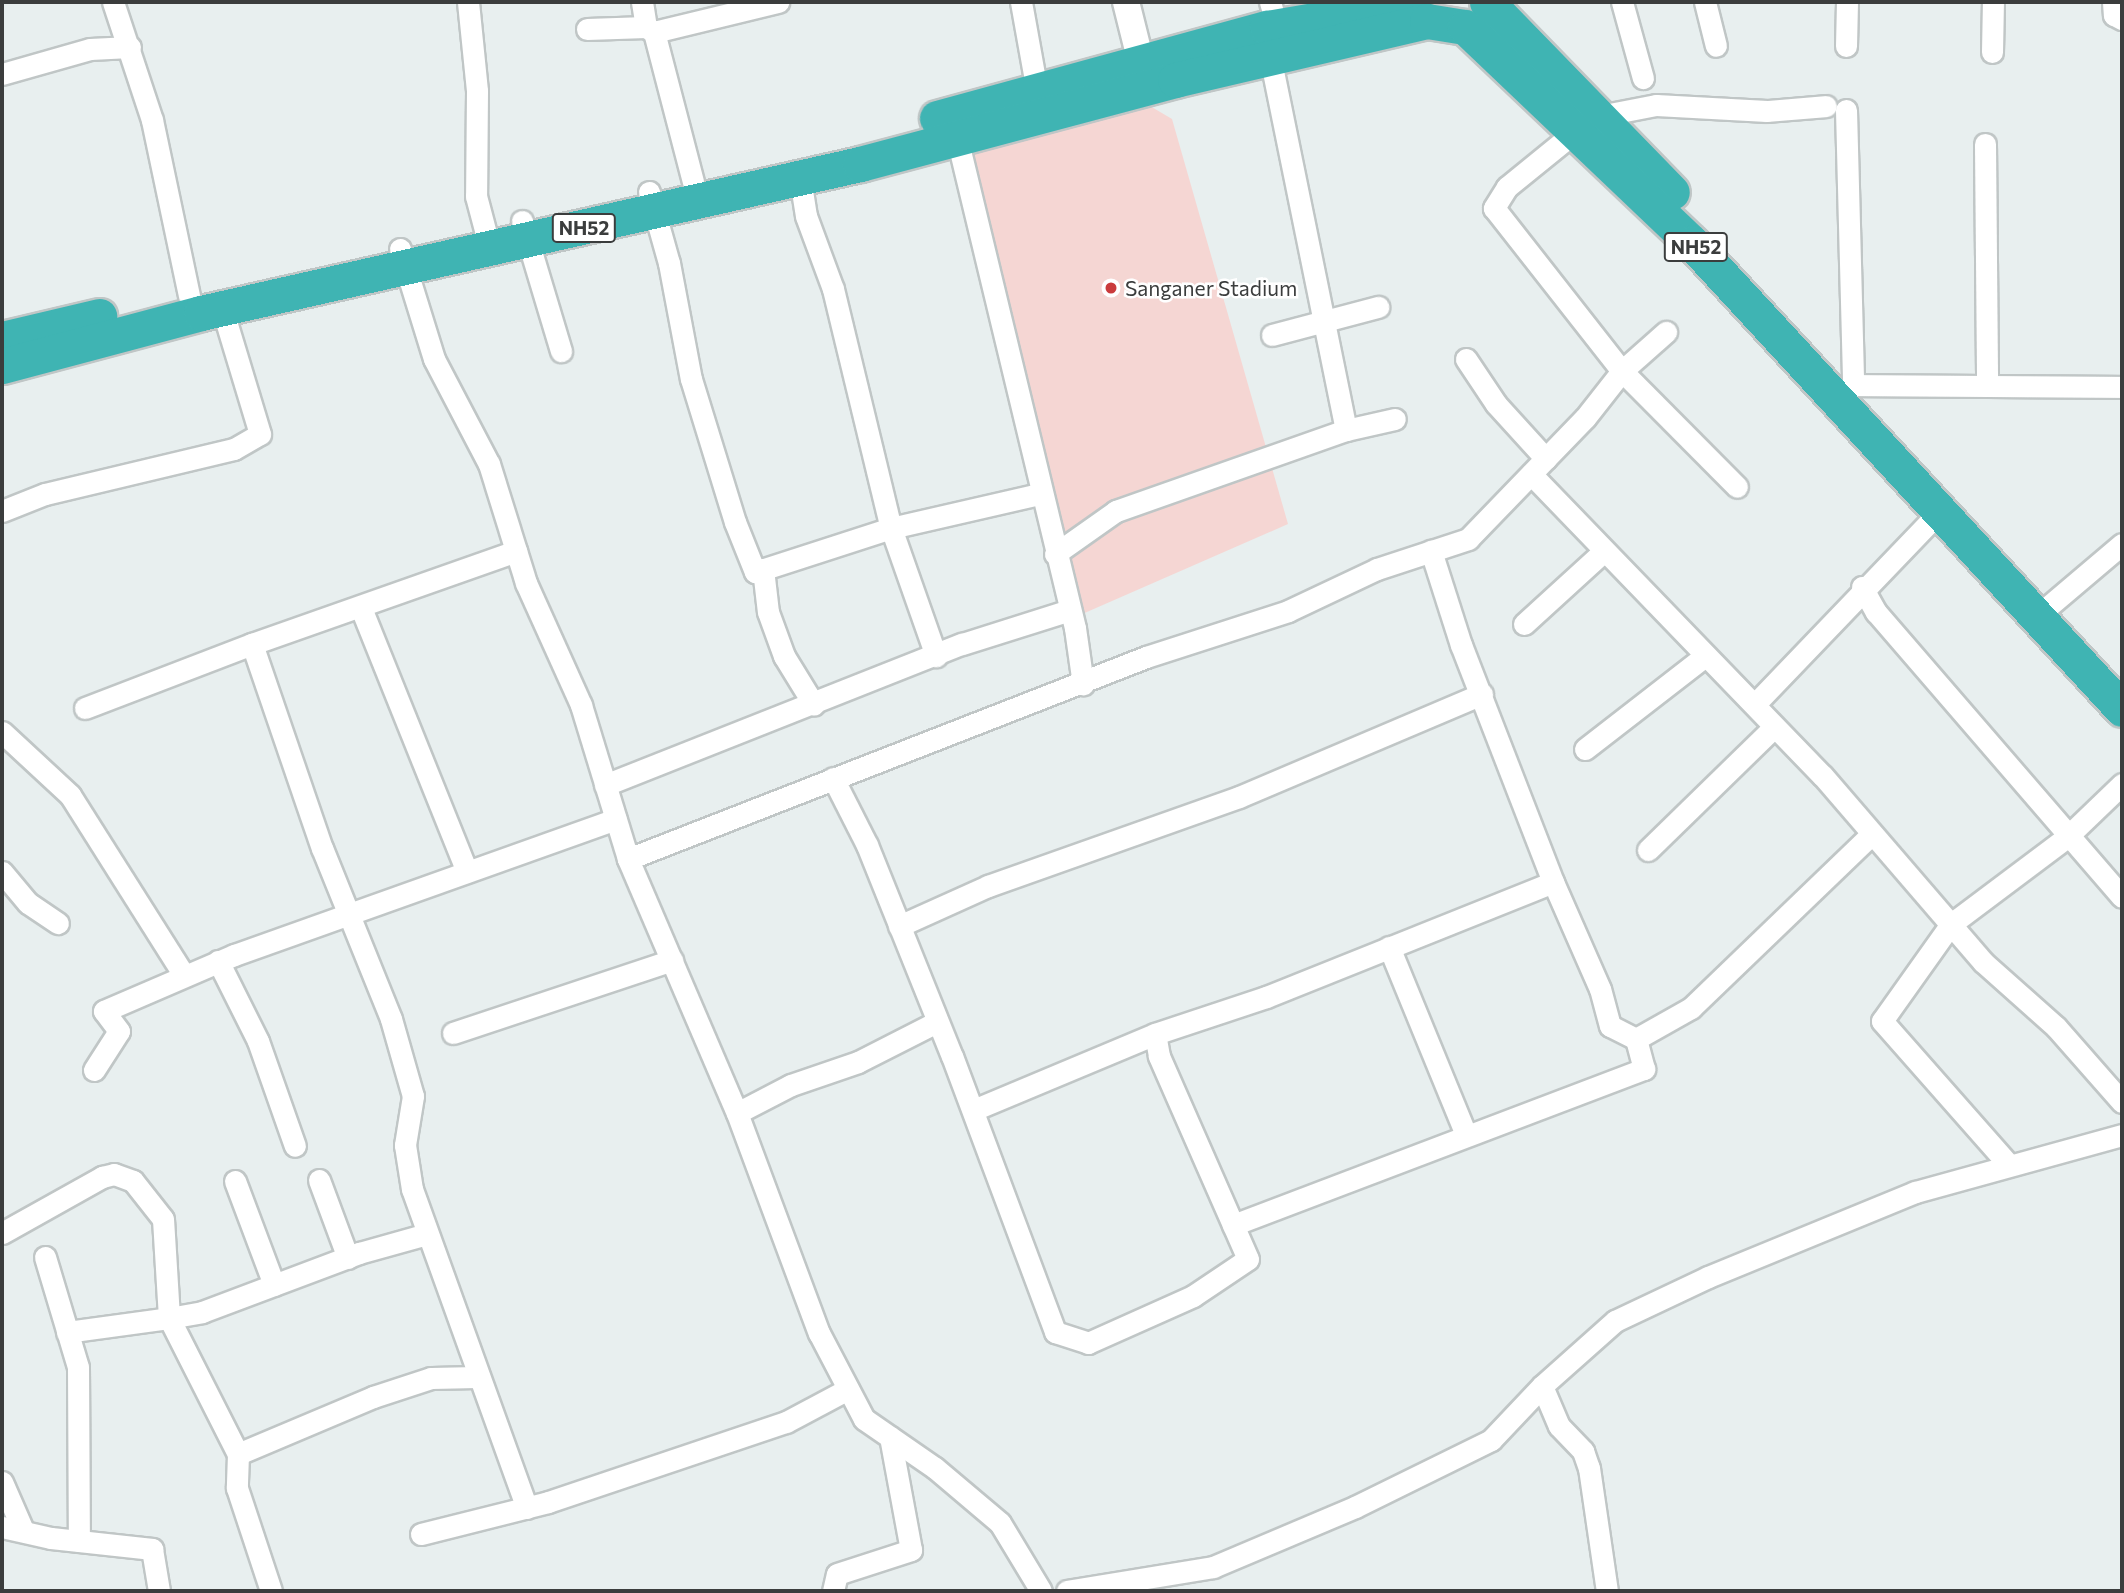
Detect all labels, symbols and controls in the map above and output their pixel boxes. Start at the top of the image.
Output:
road number: NH52 [551,212,617,244]
road number: NH52 [1663,232,1729,262]
place label: Sanganer Stadium [1125,275,1297,301]
marker: Sanganer Stadium [1103,280,1119,296]

